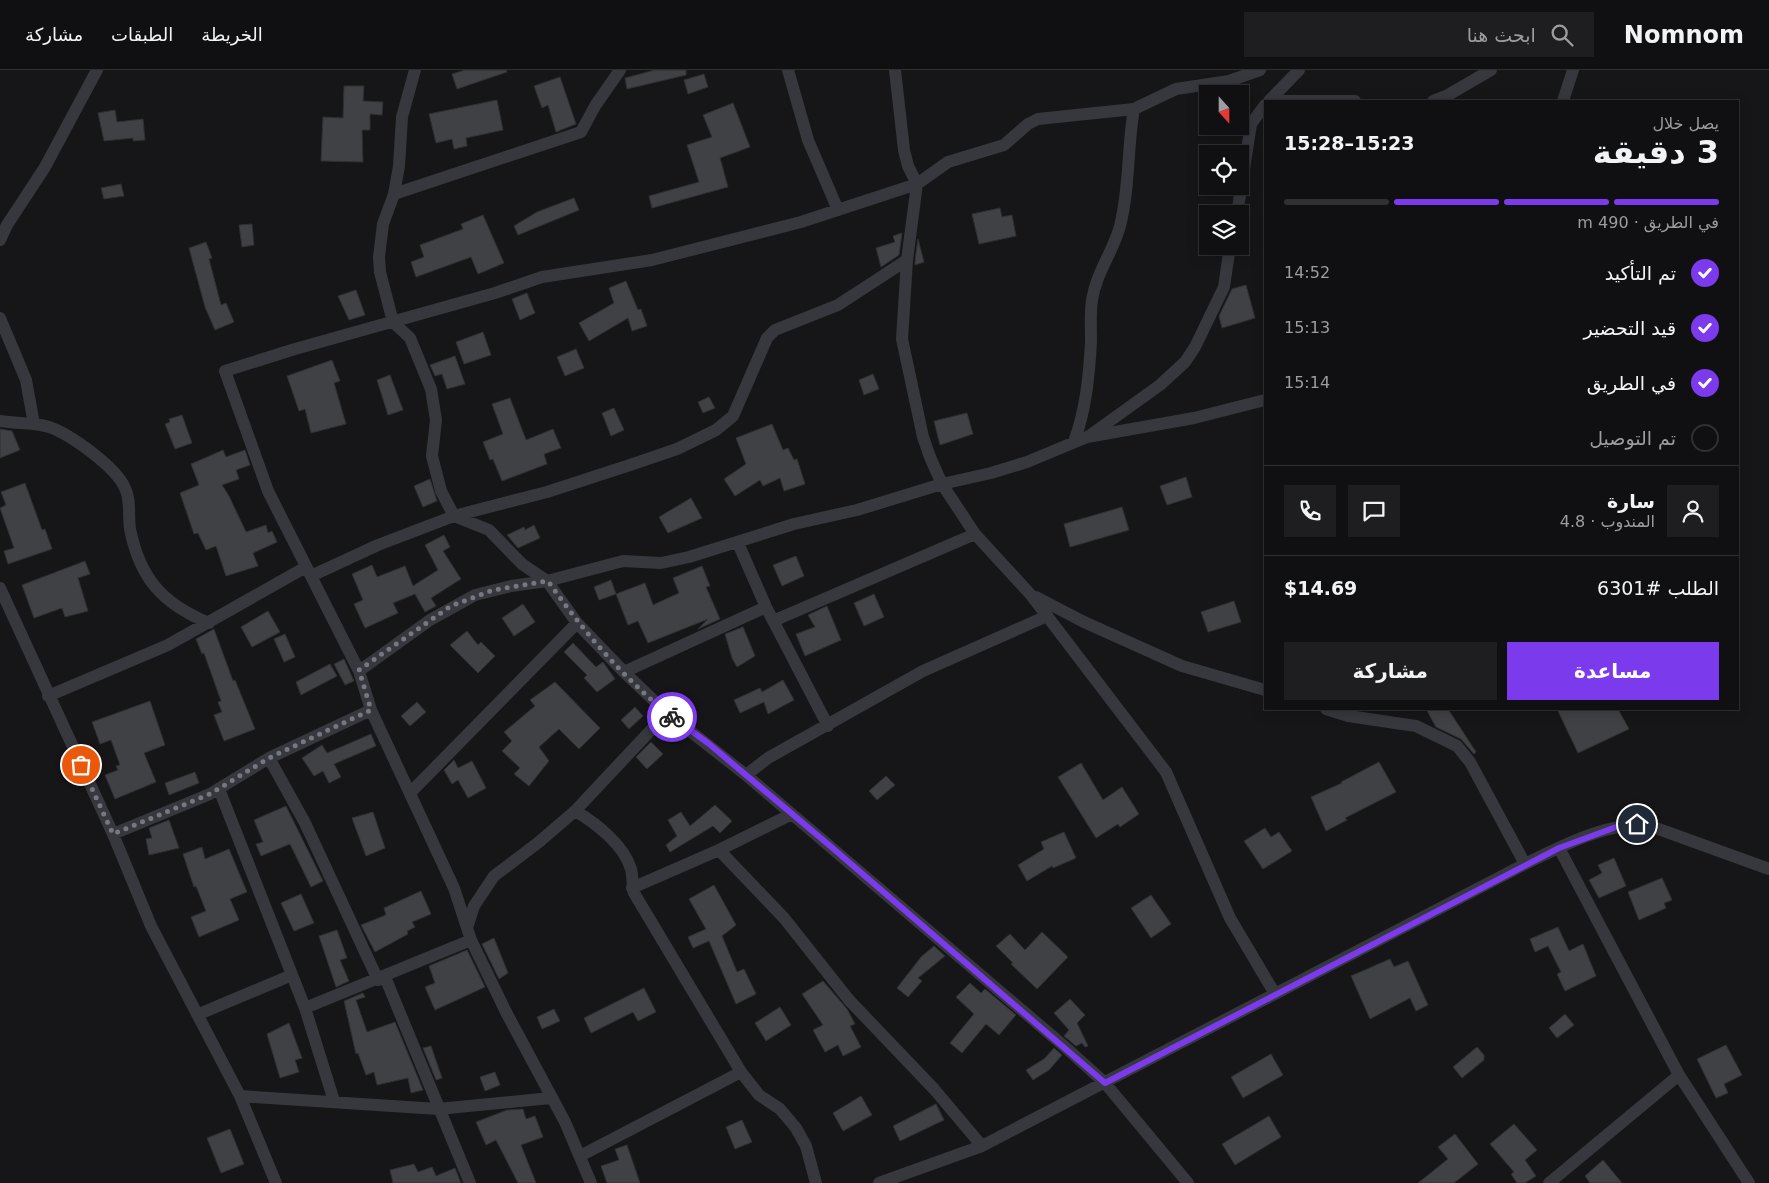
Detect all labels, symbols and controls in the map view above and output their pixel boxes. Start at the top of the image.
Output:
search box [1244,12,1594,57]
icon: search [1548,21,1576,49]
text: Nomnom [1624,21,1744,49]
text: مشاركة [25,24,83,45]
text: الطبقات [111,24,173,45]
text: الخريطة [201,24,263,45]
text: ابحث هنا [1467,24,1536,46]
north arrow [1199,85,1249,135]
map controls [1199,85,1249,255]
text: يصل خلال [1652,114,1719,133]
text: 15:23–15:28 [1284,132,1414,154]
text: 3 دقيقة [1593,133,1719,171]
button: locate [1199,145,1249,195]
button: layers [1199,205,1249,255]
text: في الطريق · 490 m [1577,213,1719,232]
icon: check [1691,259,1719,287]
text: تم التأكيد [1605,262,1676,284]
text: 14:52 [1284,263,1330,282]
icon: check [1691,314,1719,342]
text: قيد التحضير [1583,317,1676,339]
text: 15:13 [1284,318,1330,337]
icon: check [1691,369,1719,397]
text: في الطريق [1587,372,1676,394]
text: 15:14 [1284,373,1330,392]
text: تم التوصيل [1589,427,1676,449]
button: phone [1284,485,1336,537]
button: chat [1348,485,1400,537]
button: person [1667,485,1719,537]
text: سارة [1607,490,1655,512]
text: المندوب · 4.8 [1560,512,1655,531]
text: $14.69 [1284,577,1357,599]
text: الطلب #6301 [1597,577,1719,599]
button: مشاركة [1284,642,1497,700]
button: مساعدة [1507,642,1719,700]
courier [647,692,697,742]
icon: bike [658,703,686,731]
pin [60,744,102,786]
icon: bag [67,751,95,779]
pin [1616,803,1658,845]
icon: home [1623,810,1651,838]

